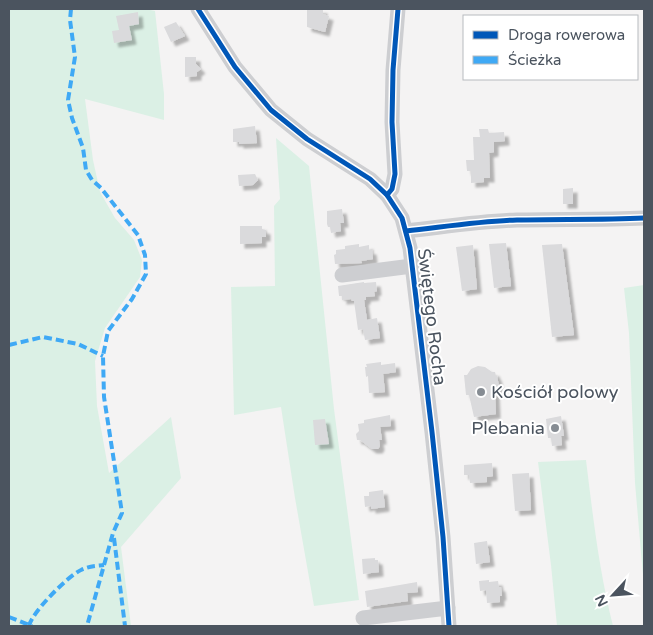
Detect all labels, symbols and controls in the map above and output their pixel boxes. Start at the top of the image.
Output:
legend [463,15,638,80]
text: Droga rowerowa [508,26,625,44]
text: Ścieżka [508,51,561,69]
street label: Świętego Rocha [413,247,451,387]
place label: Kościół polowy [491,381,619,403]
marker: Kościół polowy [475,386,487,398]
place label: Plebania [471,417,545,439]
marker: Plebania [549,422,561,434]
north arrow [588,570,638,620]
text: N [592,592,612,609]

